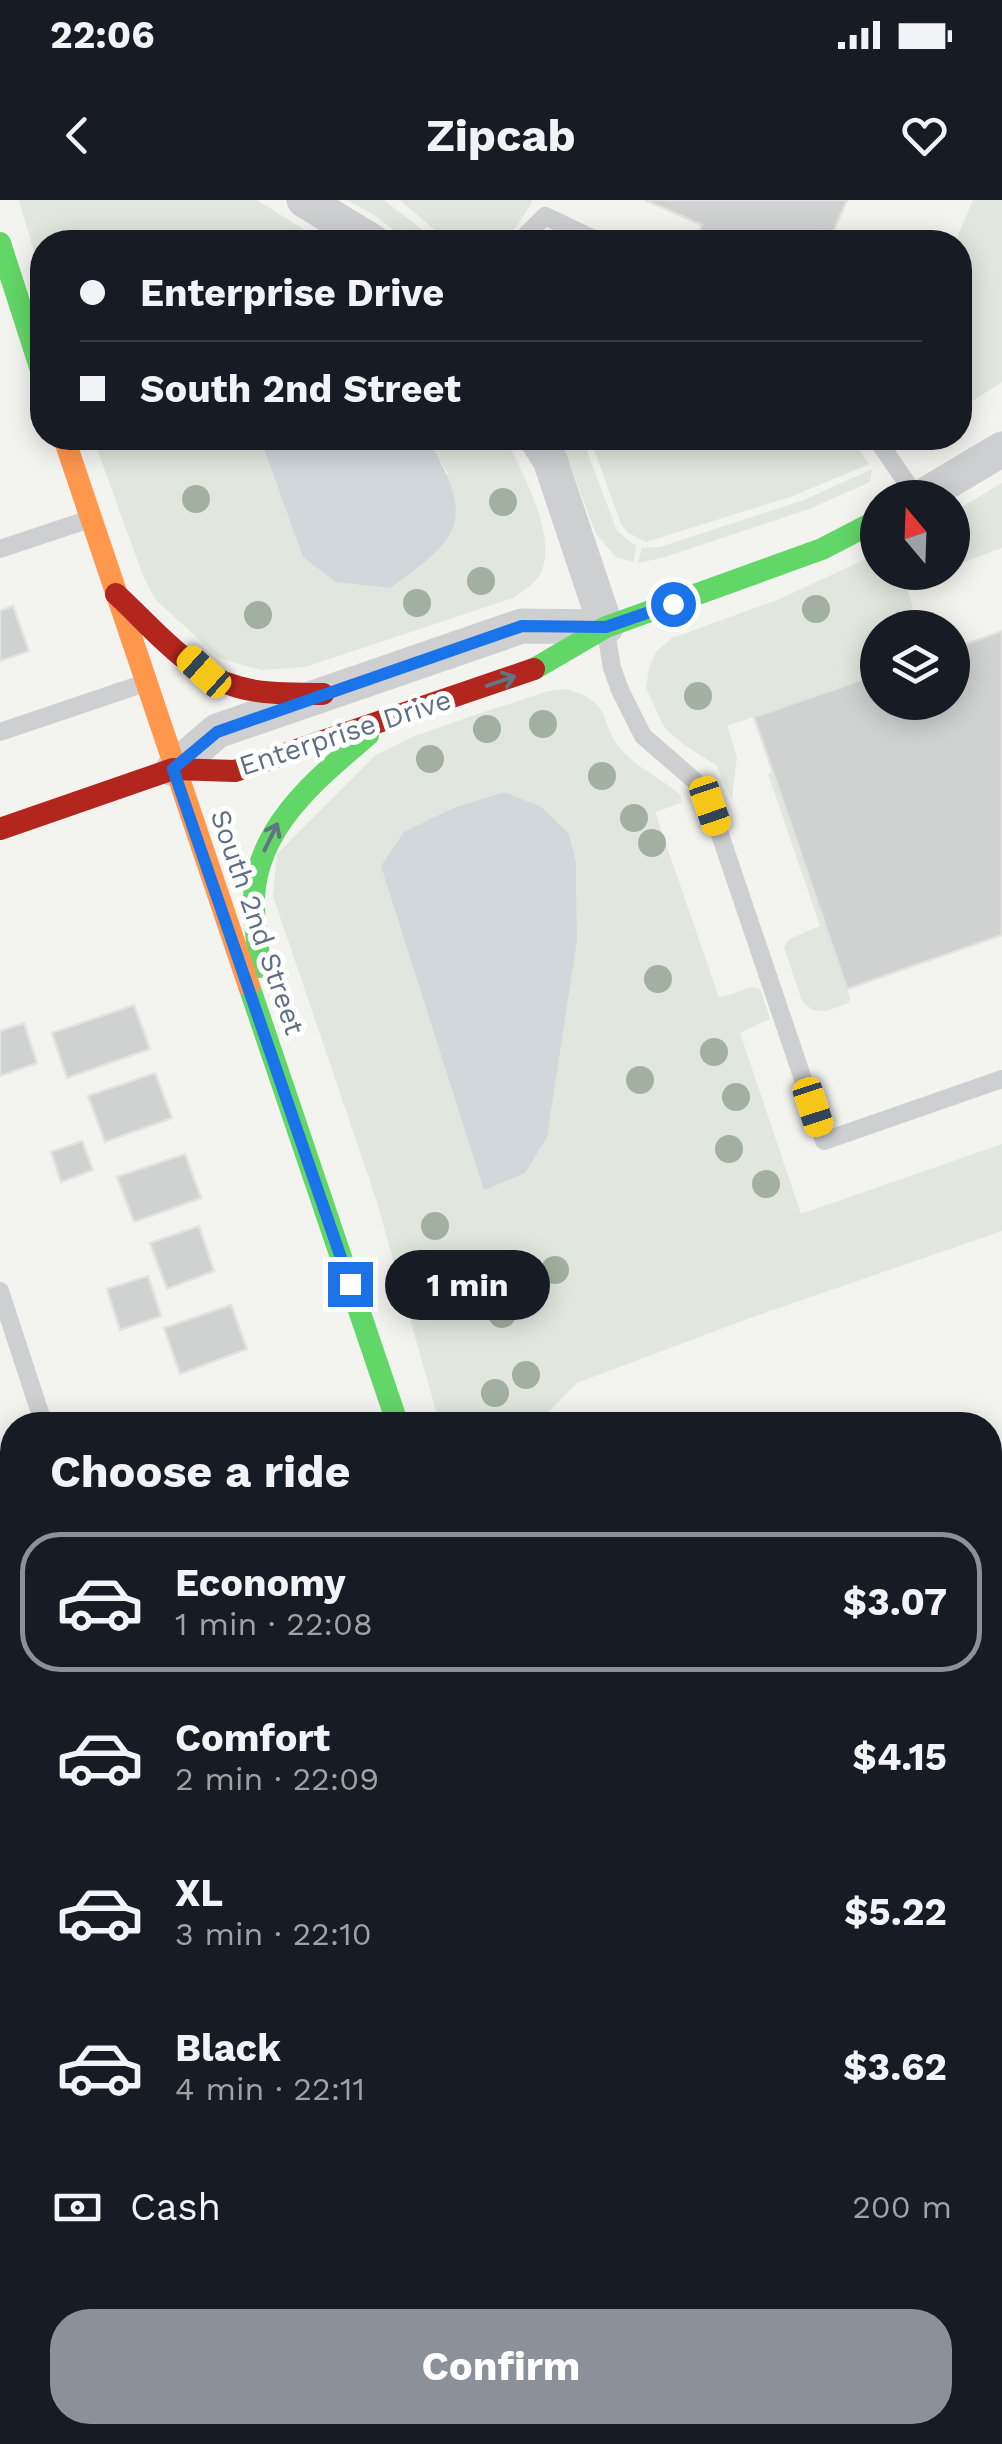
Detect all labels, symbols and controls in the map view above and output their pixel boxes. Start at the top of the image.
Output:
text: 22:06 [50,13,155,57]
icon: back [50,108,105,163]
icon: heart [897,108,952,163]
text: Zipcab [426,109,576,162]
text: Enterprise Drive [140,271,444,315]
text: South 2nd Street [140,367,461,411]
north arrow [860,480,970,590]
map controls [860,480,970,720]
route start [651,582,696,627]
button: layers [860,610,970,720]
car [172,641,236,703]
one-way arrow [484,670,516,688]
street label: Enterprise Drive [235,683,455,782]
car [686,773,734,839]
street label: South 2nd Street [204,805,312,1039]
one-way arrow [262,823,281,853]
car [789,1074,837,1140]
callout: 1 min [385,1249,550,1319]
route end [328,1262,373,1307]
text: 1 min [426,1266,509,1304]
text: Choose a ride [50,1445,350,1498]
icon: car [55,1557,145,1647]
text: Economy [175,1561,346,1605]
text: $3.07 [843,1580,947,1624]
text: 1 min · 22:08 [175,1605,373,1643]
icon: car [55,1712,145,1802]
text: Comfort [175,1716,330,1760]
text: $4.15 [853,1735,947,1779]
text: 2 min · 22:09 [175,1760,379,1798]
icon: car [55,1867,145,1957]
text: XL [175,1871,223,1915]
text: $5.22 [844,1890,947,1934]
text: 3 min · 22:10 [175,1915,372,1953]
icon: car [55,2022,145,2112]
text: Black [175,2026,281,2070]
text: $3.62 [843,2045,947,2089]
text: 4 min · 22:11 [175,2070,365,2108]
icon: cash [50,2180,105,2235]
text: Cash [130,2185,221,2229]
text: 200 m [852,2188,952,2226]
button: Confirm [50,2309,952,2424]

